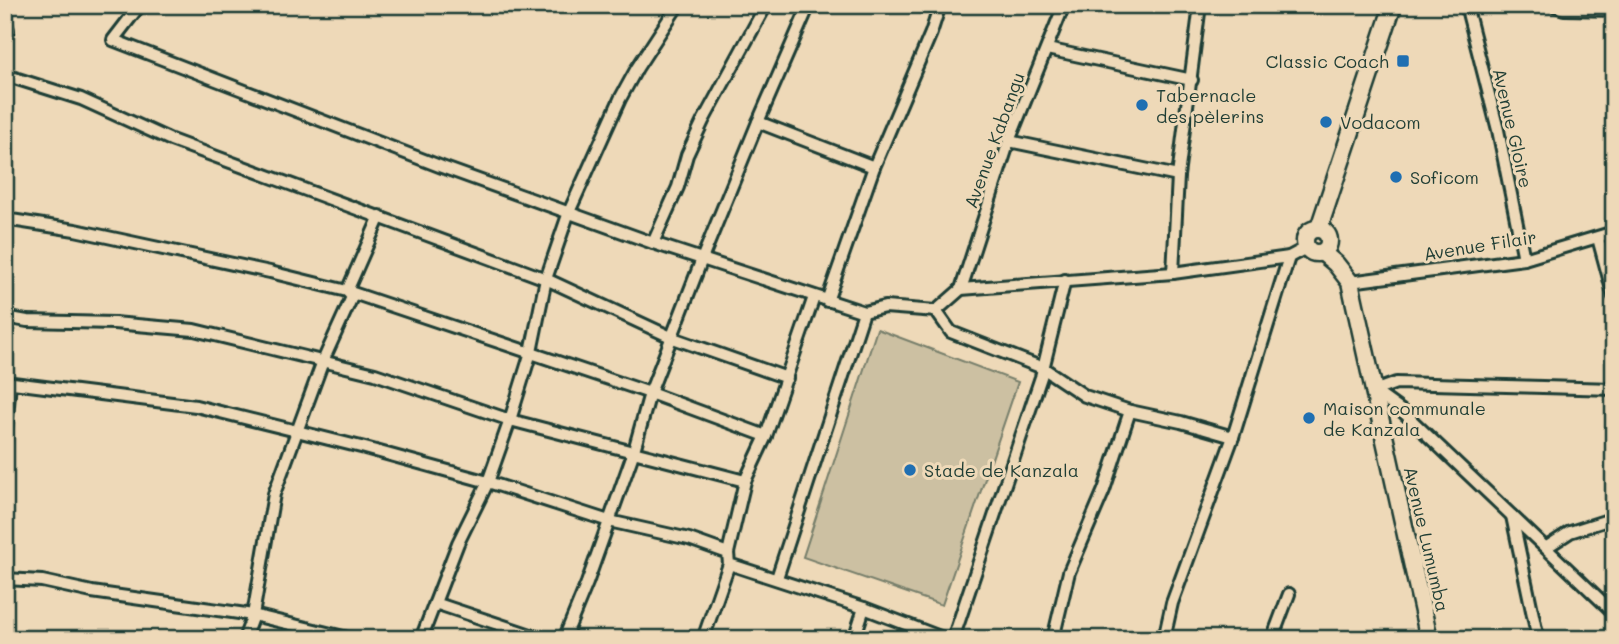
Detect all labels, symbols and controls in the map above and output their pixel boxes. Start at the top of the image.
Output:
place label: Classic Coach [1266,49,1389,73]
marker: Classic Coach [1395,53,1411,69]
street label: Avenue Gloire [1488,66,1538,190]
street label: Avenue Kabangu [958,69,1030,211]
place label: Tabernacle des pèlerins [1156,83,1264,128]
marker: Tabernacle des pèlerins [1134,97,1150,113]
place label: Vodacom [1340,110,1420,134]
marker: Vodacom [1318,114,1334,130]
place label: Soficom [1410,165,1479,189]
marker: Soficom [1388,169,1404,185]
street label: Avenue Filair [1422,224,1538,266]
place label: Maison communale de Kanzala [1323,396,1486,441]
marker: Maison communale de Kanzala [1301,410,1317,426]
place label: Stade de Kanzala [924,458,1079,482]
marker: Stade de Kanzala [902,462,918,478]
street label: Avenue Lumumba [1399,464,1455,614]

